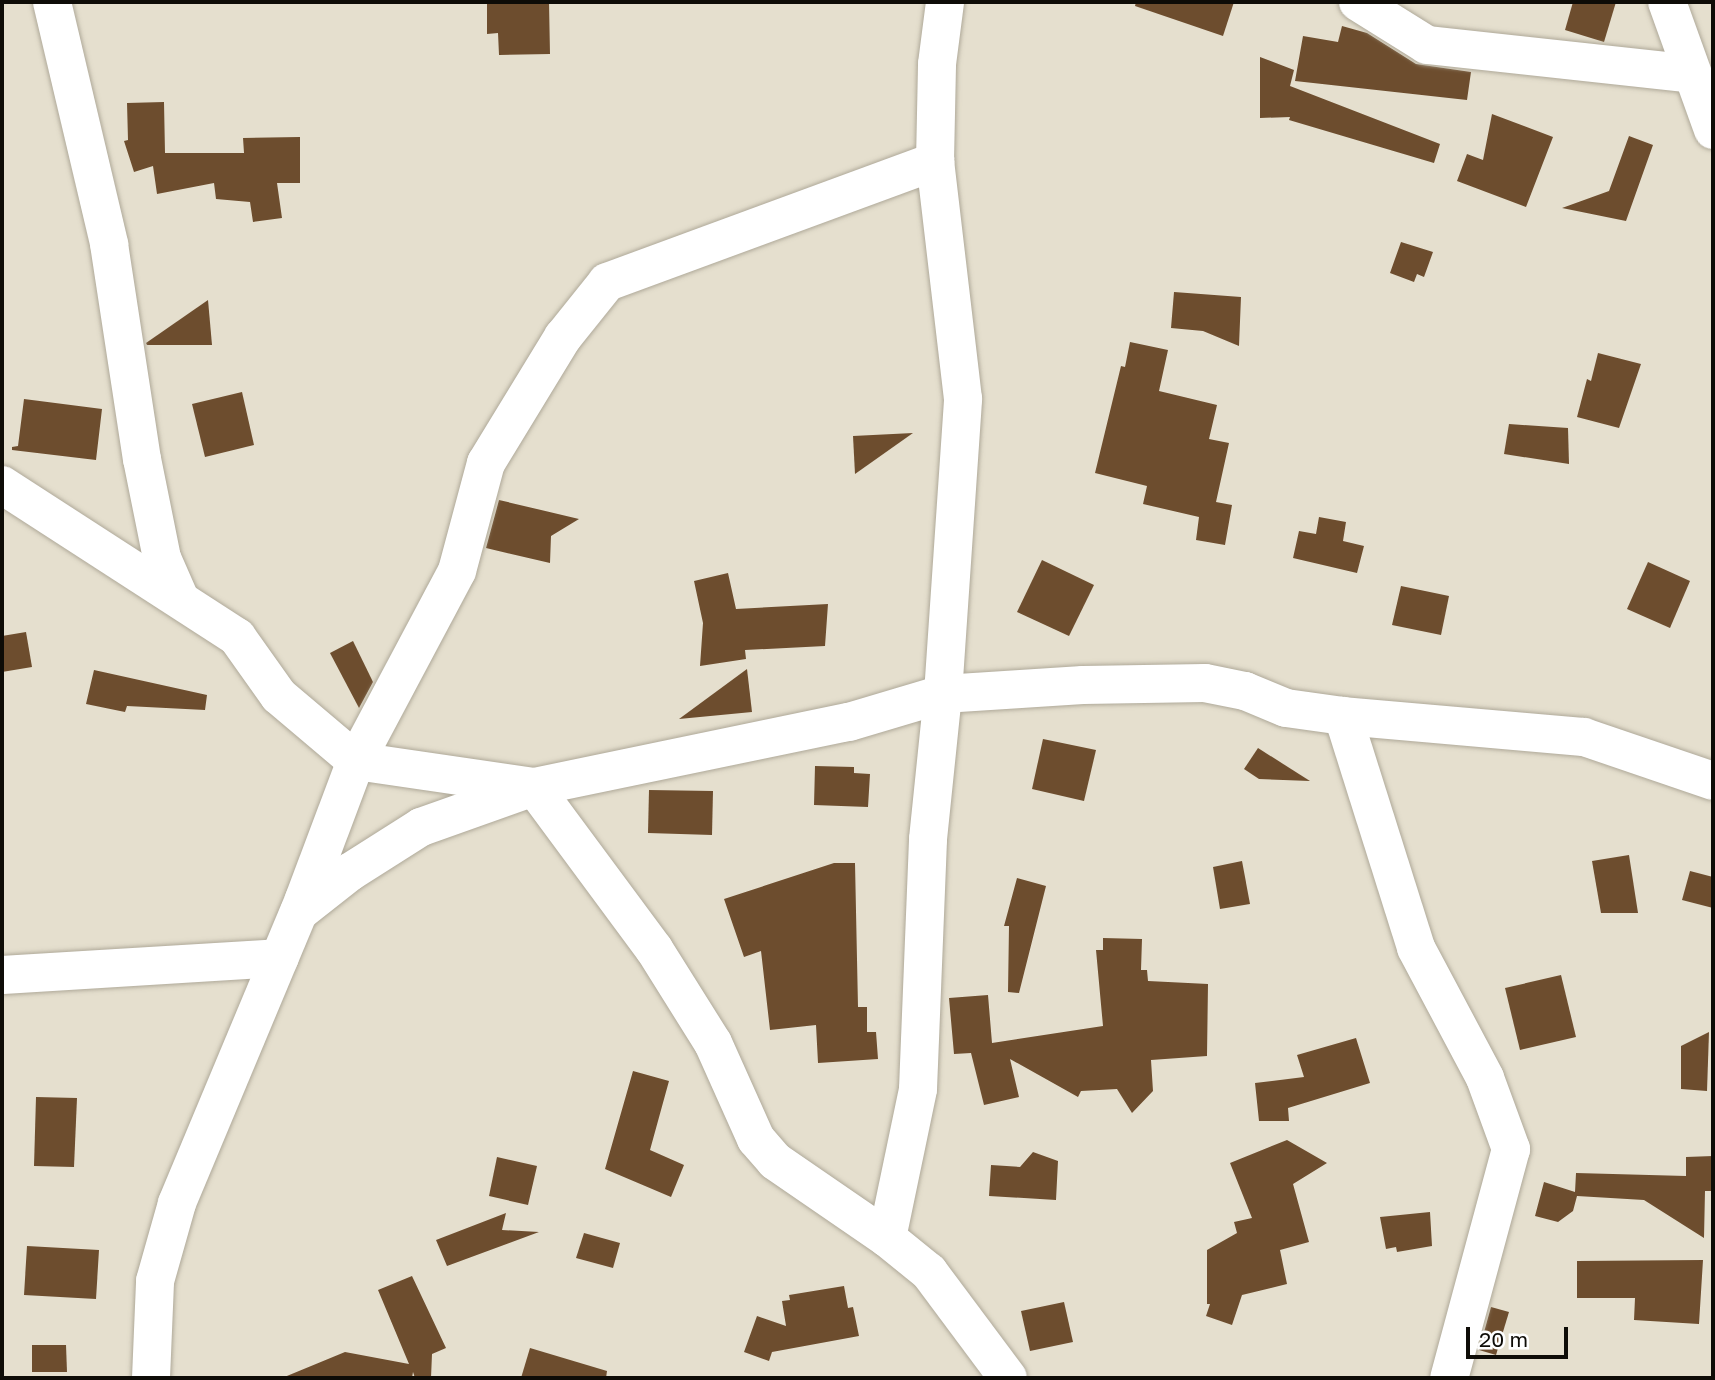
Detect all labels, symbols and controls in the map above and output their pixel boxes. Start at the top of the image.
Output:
scale bar [1470,1314,1572,1358]
text: 20 m [1479,1326,1528,1352]

